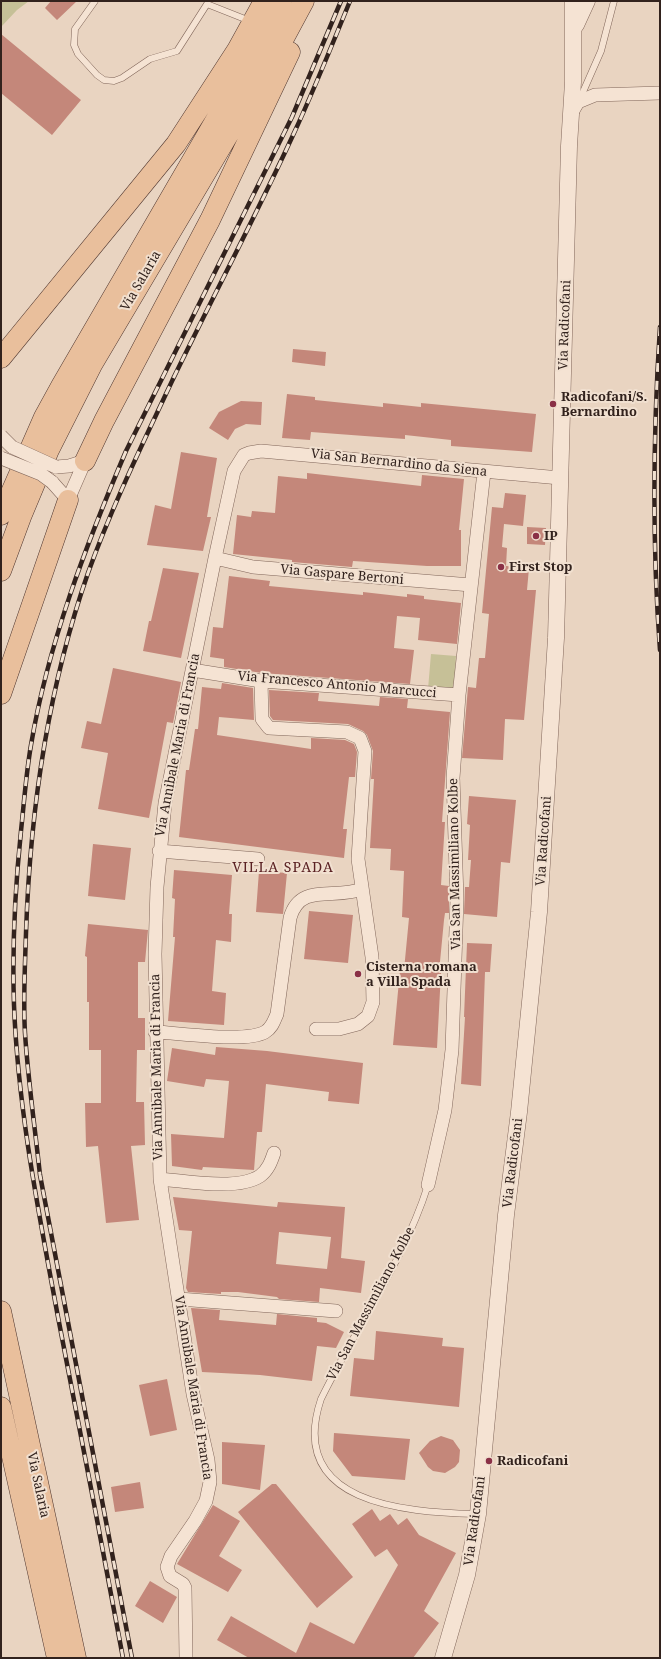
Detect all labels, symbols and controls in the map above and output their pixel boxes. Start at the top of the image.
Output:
street label: Via Salaria [118,248,164,314]
street label: Via Radicofani [556,280,574,370]
place label: Radicofani/S. Bernardino [561,389,647,420]
marker: Radicofani/S. Bernardino [548,399,558,409]
street label: Via San Bernardino da Siena [310,446,488,480]
place label: IP [544,528,558,544]
marker: IP [531,531,541,541]
place label: First Stop [509,559,573,575]
street label: Via Gaspare Bertoni [280,562,404,588]
marker: First Stop [496,562,506,572]
street label: Via Annibale Maria di Francia [153,652,203,838]
street label: Via Francesco Antonio Marcucci [237,669,437,701]
street label: Via San Massimiliano Kolbe [446,778,464,950]
street label: Via Radicofani [533,795,555,887]
district label: VILLA SPADA [232,860,334,876]
place label: Cisterna romana a Villa Spada [366,959,477,990]
marker: Cisterna romana a Villa Spada [353,969,363,979]
street label: Via Annibale Maria di Francia [148,974,166,1160]
street label: Via Radicofani [500,1117,526,1209]
street label: Via San Massimiliano Kolbe [324,1225,418,1383]
street label: Via Annibale Maria di Francia [171,1295,215,1481]
street label: Via Salaria [23,1451,53,1519]
place label: Radicofani [497,1453,568,1469]
marker: Radicofani [484,1456,494,1466]
street label: Via Radicofani [461,1475,489,1567]

